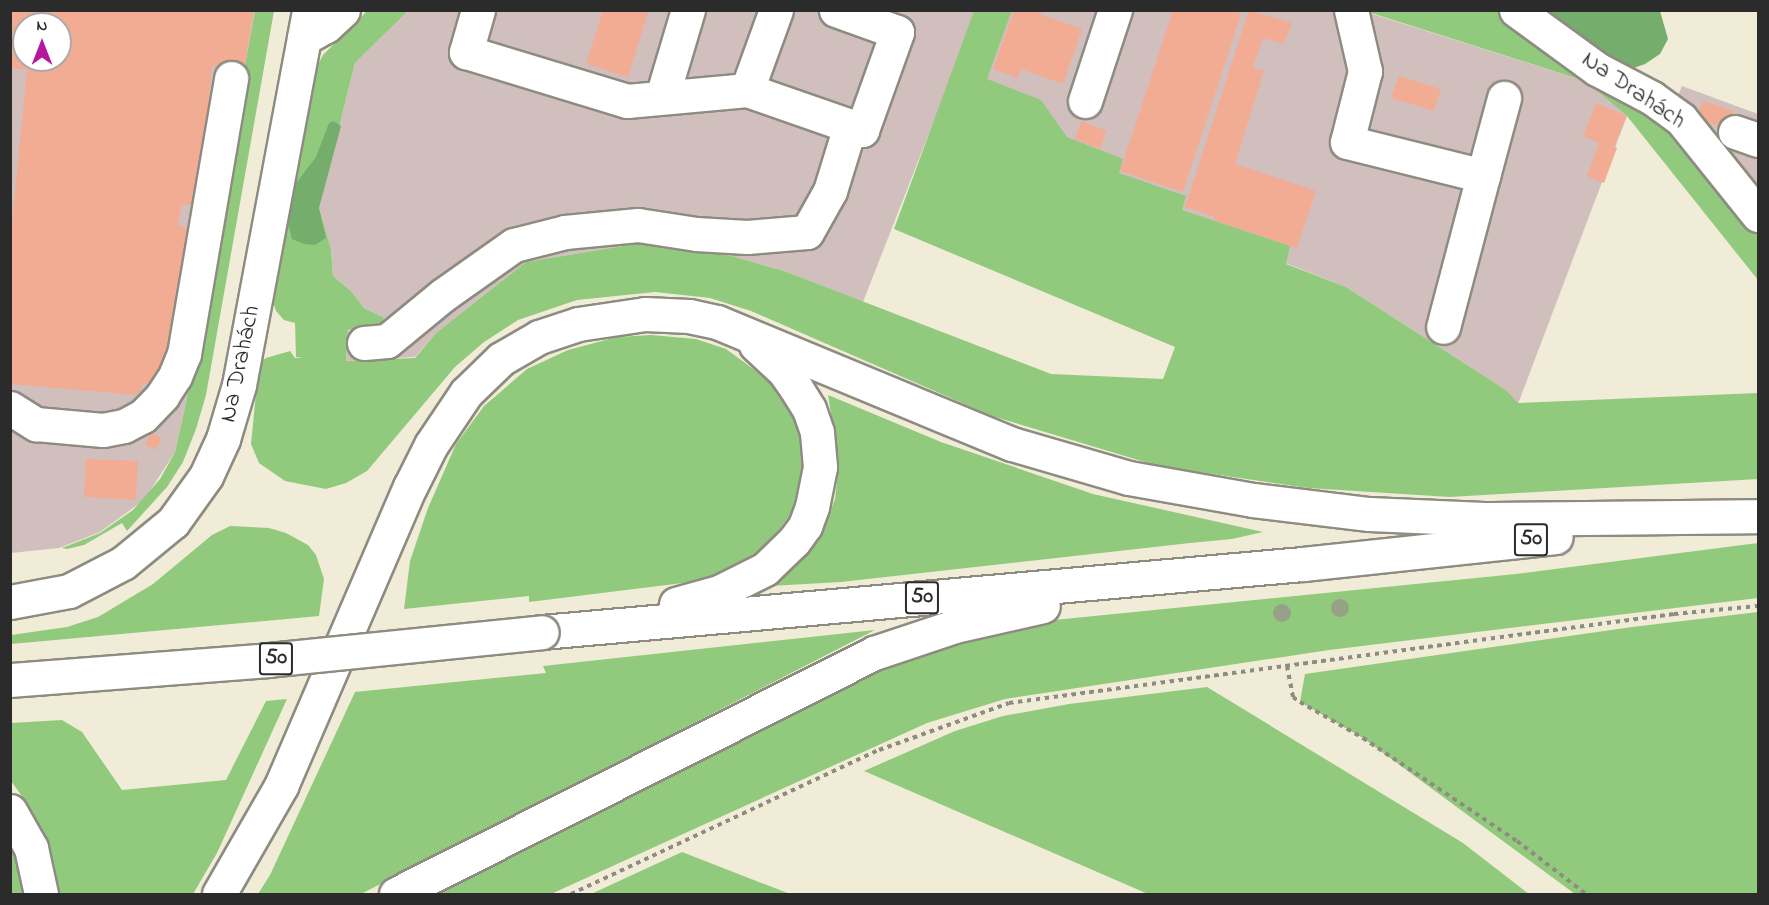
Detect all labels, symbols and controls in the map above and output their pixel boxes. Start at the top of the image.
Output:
north arrow [12,12,72,72]
text: N [37,14,47,38]
street label: Na Drahách [1576,46,1690,136]
street label: Na Drahách [215,303,267,425]
road number: 50 [1513,521,1549,559]
road number: 50 [904,579,940,617]
road number: 50 [258,640,294,678]

